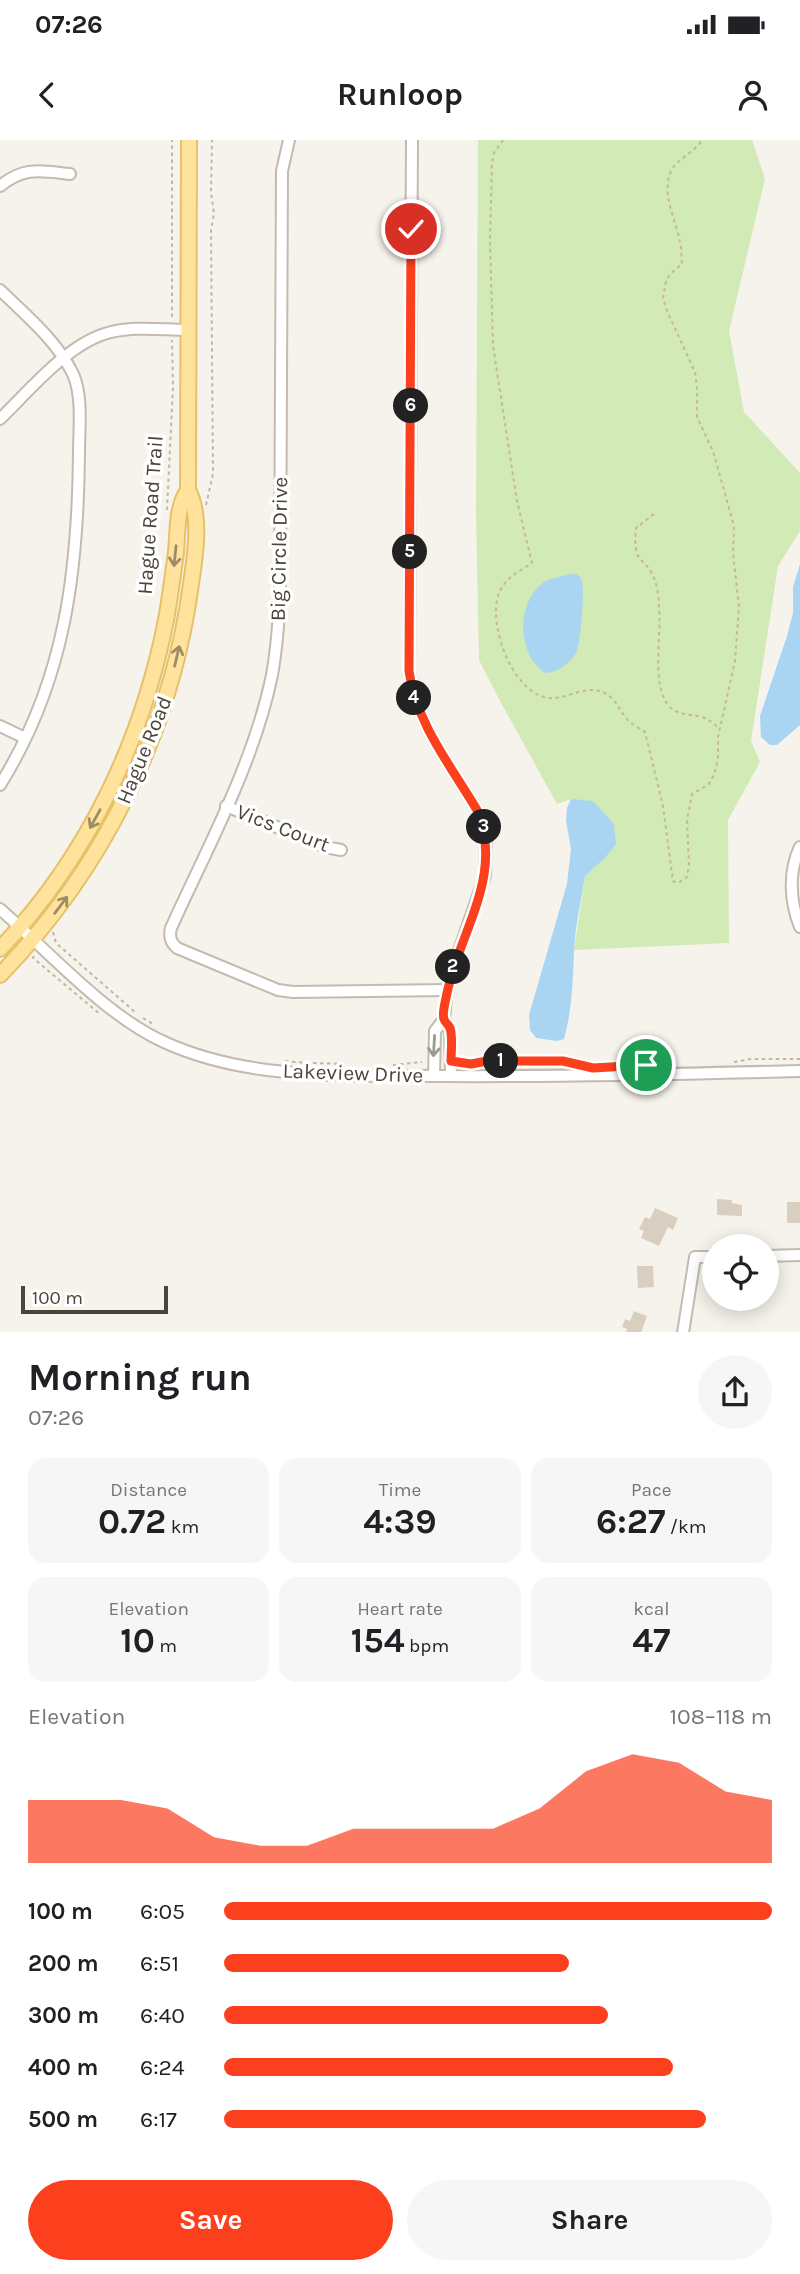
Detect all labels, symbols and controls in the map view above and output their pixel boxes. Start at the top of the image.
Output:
text: 07:26 [35,9,103,40]
icon: back [28,76,66,114]
text: Runloop [337,76,463,113]
icon: person [734,76,772,114]
pin [381,199,441,259]
icon: check [392,210,430,248]
pin: 6 [394,388,428,424]
text: 6 [405,394,416,416]
street label: Hague Road Trail [132,435,168,595]
street label: Big Circle Drive [266,477,292,621]
pin: 5 [392,534,428,570]
text: 5 [404,540,415,562]
one-way arrow [168,544,181,567]
one-way arrow [171,646,184,668]
pin: 4 [396,680,432,716]
text: 4 [408,686,419,708]
street label: Hague Road [111,693,177,807]
street label: Vics Court [233,799,333,857]
one-way arrow [88,808,102,828]
pin: 3 [466,810,502,844]
text: 3 [478,815,489,837]
one-way arrow [53,896,68,915]
pin: 2 [435,950,470,984]
text: 2 [447,955,458,977]
one-way arrow [428,1034,441,1057]
pin [616,1035,676,1095]
pin: 1 [484,1044,518,1079]
icon: arrive [627,1046,665,1084]
text: 1 [497,1049,504,1071]
street label: Lakeview Drive [282,1059,424,1087]
map controls [702,1234,779,1311]
button: locate [702,1234,779,1311]
scale bar [21,1283,168,1315]
text: 100 m [32,1287,83,1309]
text: Morning run [28,1355,252,1400]
button: share [698,1355,772,1429]
text: 07:26 [28,1404,84,1431]
text: Distance [110,1479,187,1501]
text: Time [379,1479,421,1501]
text: Pace [631,1479,672,1501]
text: 0.72 [98,1501,166,1542]
text: 4:39 [363,1501,437,1542]
text: 6:27 [596,1501,665,1542]
text: km [166,1516,199,1538]
text: /km [665,1516,707,1538]
text: Elevation [108,1598,189,1620]
text: Heart rate [357,1598,443,1620]
text: kcal [633,1598,669,1620]
text: 10 [120,1620,155,1661]
text: 154 [351,1620,405,1661]
text: 47 [632,1620,670,1661]
text: m [155,1635,177,1657]
text: bpm [405,1635,449,1657]
text: Elevation [28,1703,125,1730]
text: 108–118 m [669,1703,772,1730]
text: 100 m [28,1898,93,1925]
text: 6:05 [140,1898,185,1925]
text: 200 m [28,1950,99,1977]
text: 6:51 [140,1950,179,1977]
text: 300 m [28,2002,99,2029]
text: 6:40 [140,2002,185,2029]
text: 400 m [28,2054,98,2081]
text: 6:24 [140,2054,185,2081]
text: 500 m [28,2106,98,2133]
text: 6:17 [140,2106,177,2133]
button: Save [28,2180,393,2260]
button: Share [407,2180,772,2260]

